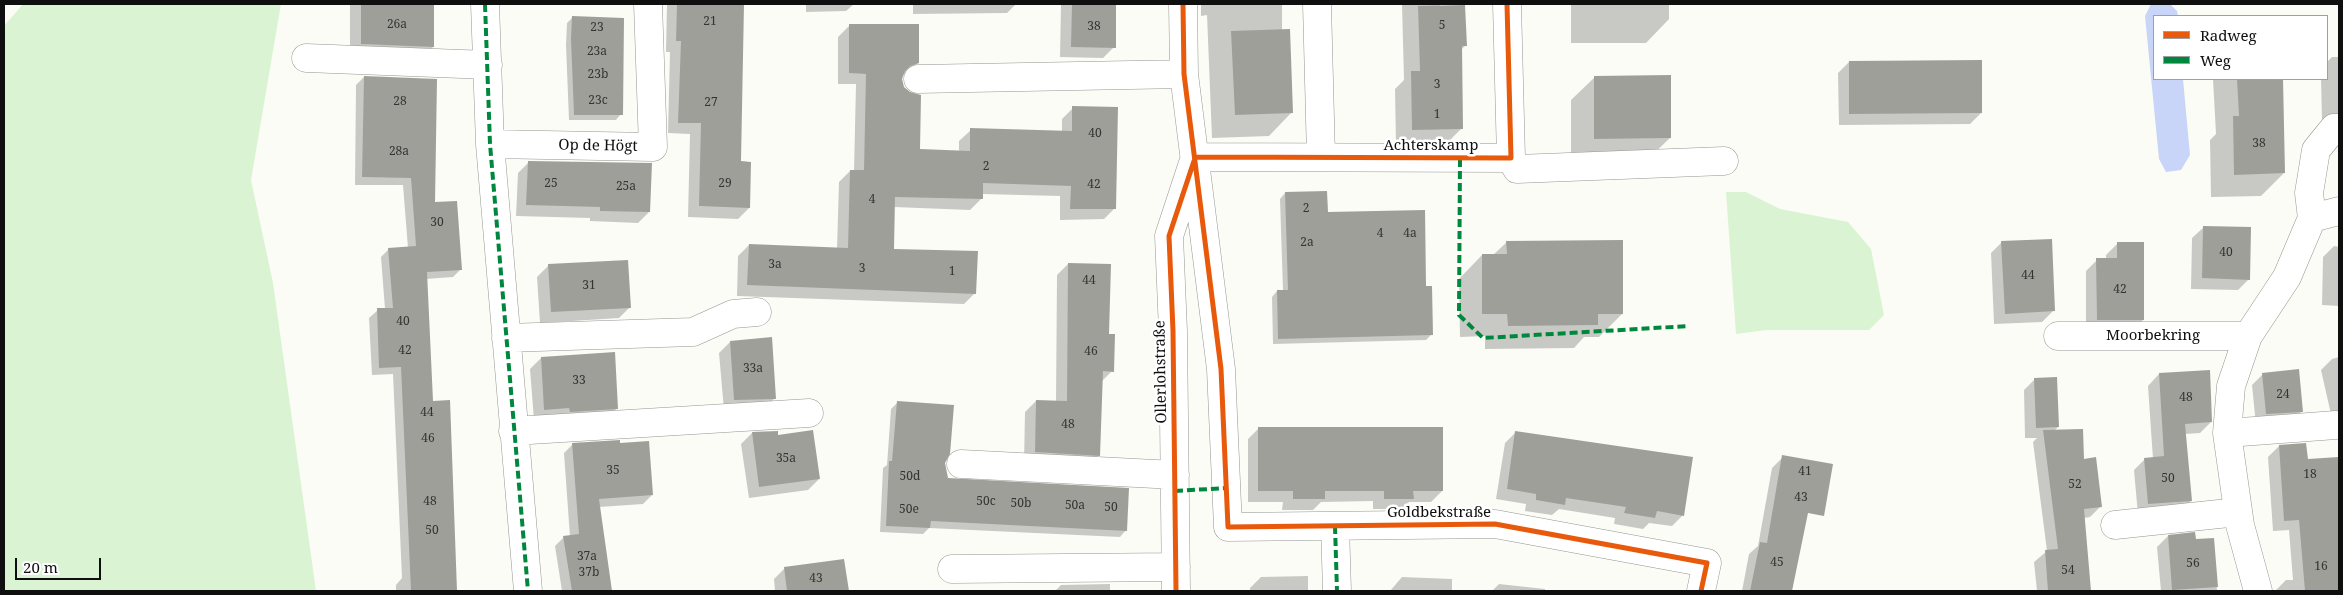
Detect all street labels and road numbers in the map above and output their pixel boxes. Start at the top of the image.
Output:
street label: Op de Högt [558,136,638,156]
street label: Achterskamp [1384,137,1478,155]
street label: Ollerlohstraße [1151,320,1171,424]
street label: Moorbekring [2106,327,2200,345]
street label: Goldbekstraße [1387,504,1491,522]

